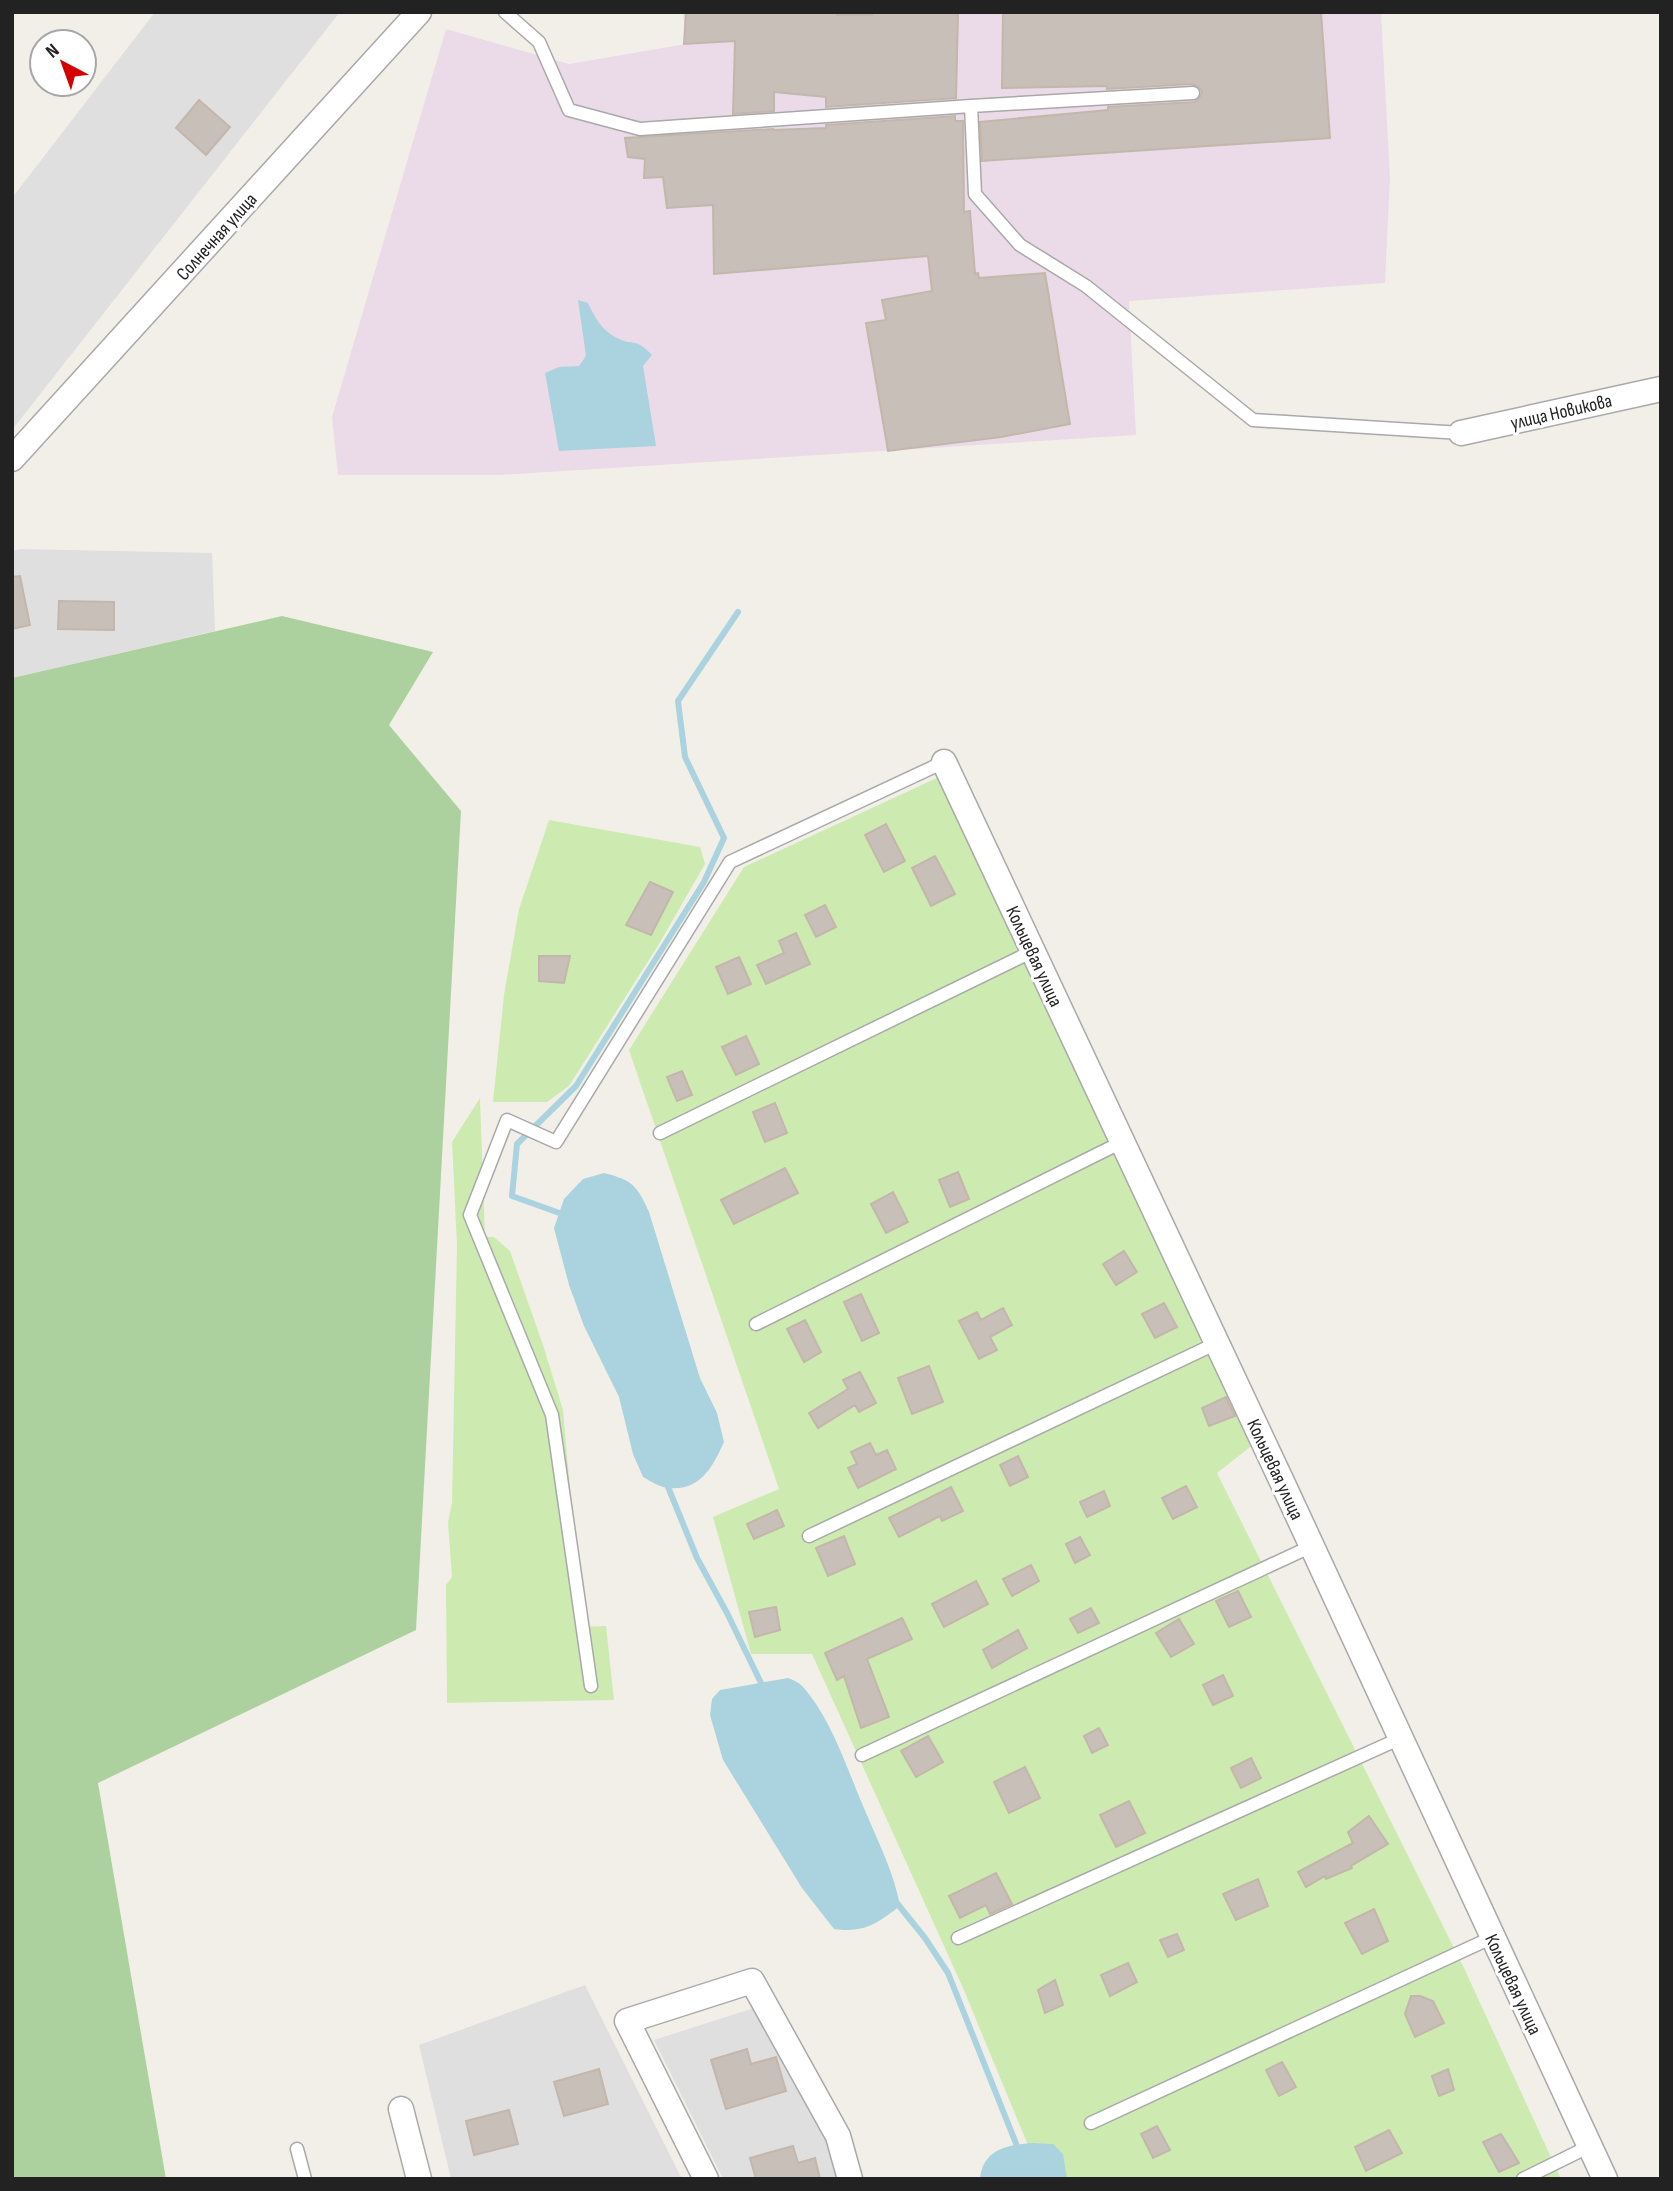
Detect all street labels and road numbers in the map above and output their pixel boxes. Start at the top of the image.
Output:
street label: Солнечная улица [172,189,262,285]
street label: улица Новикова [1508,390,1614,435]
street label: Кольцевая улица [1000,903,1067,1011]
street label: Кольцевая улица [1241,1416,1308,1524]
street label: Кольцевая улица [1479,1931,1546,2039]

